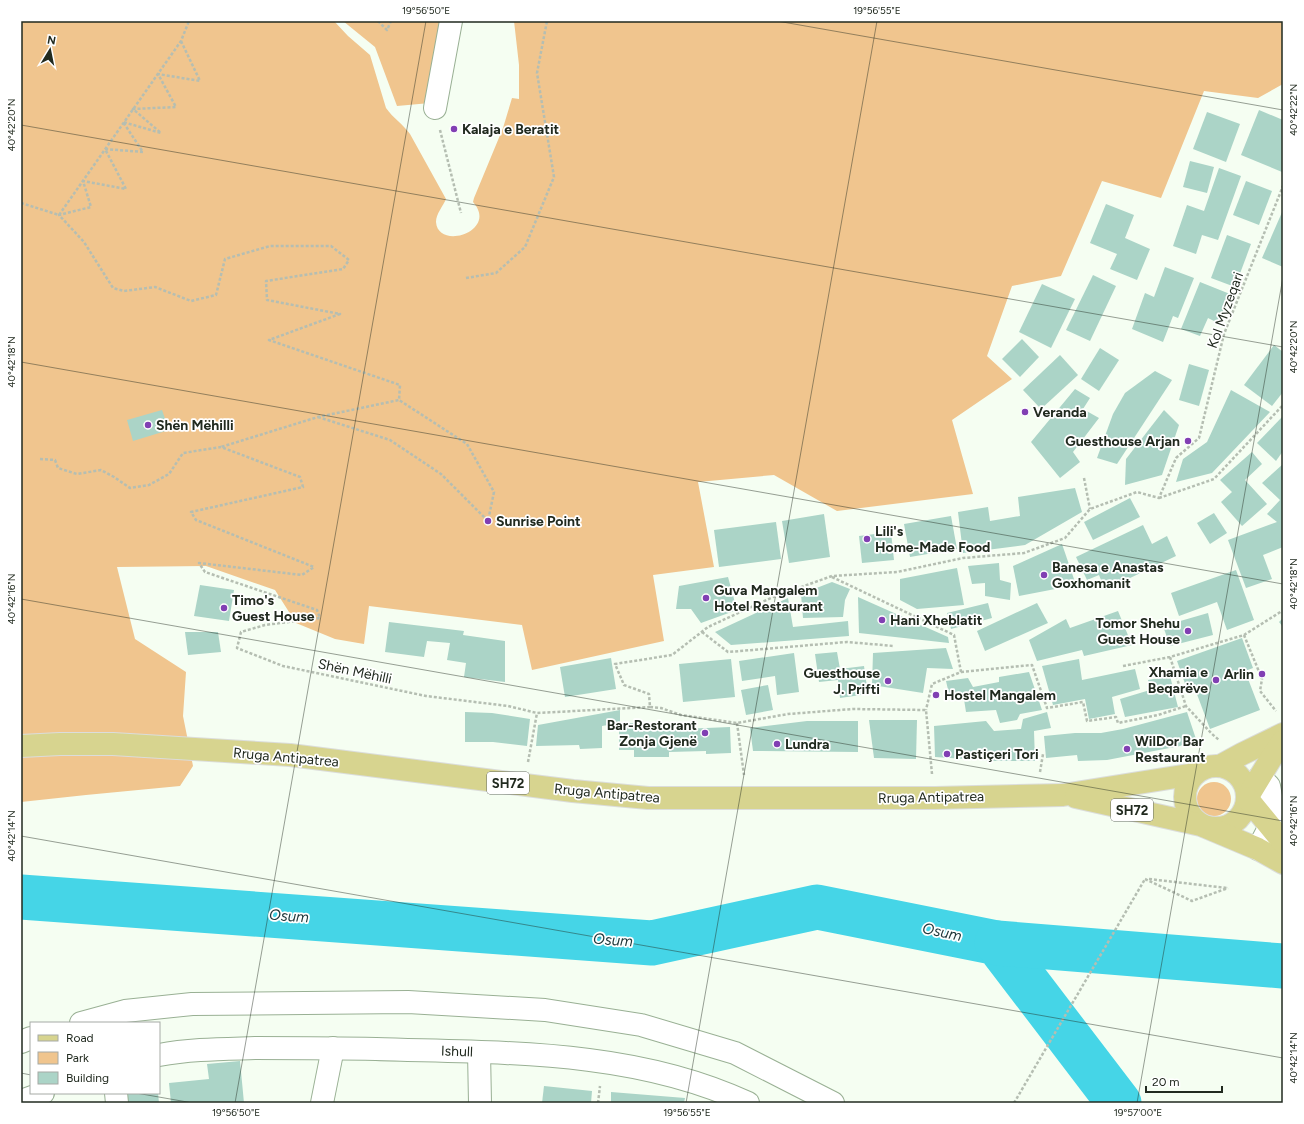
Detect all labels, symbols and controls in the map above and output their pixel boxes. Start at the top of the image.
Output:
text: 19°56'50"E [402,4,450,17]
text: 19°56'55"E [853,4,901,17]
north arrow [30,30,70,70]
text: N [46,34,57,48]
text: 40°42'22"N [1287,84,1300,136]
text: 40°42'20"N [5,98,18,152]
place label: Kalaja e Beratit [462,121,560,138]
marker: Kalaja e Beratit [449,124,459,134]
street label: Kol Myzeqari [1204,270,1247,351]
text: 40°42'20"N [1287,320,1300,374]
text: 40°42'18"N [5,336,18,388]
place label: Veranda [1033,404,1087,421]
marker: Veranda [1020,407,1030,417]
place label: Shën Mëhilli [156,417,234,434]
marker: Shën Mëhilli [143,420,153,430]
place label: Guesthouse Arjan [1065,433,1180,450]
marker: Guesthouse Arjan [1183,436,1193,446]
place label: Sunrise Point [496,513,581,530]
marker: Sunrise Point [483,516,493,526]
place label: Lili's Home-Made Food [875,523,990,556]
marker: Lili's Home-Made Food [862,534,872,544]
text: 40°42'18"N [1287,558,1300,610]
place label: Banesa e Anastas Goxhomanit [1052,559,1164,592]
marker: Banesa e Anastas Goxhomanit [1039,570,1049,580]
text: 40°42'16"N [5,574,18,624]
place label: Guva Mangalem Hotel Restaurant [714,582,824,615]
place label: Timo's Guest House [232,592,315,625]
marker: Guva Mangalem Hotel Restaurant [701,593,711,603]
marker: Timo's Guest House [219,603,229,613]
place label: Hani Xheblatit [890,612,983,629]
marker: Hani Xheblatit [877,615,887,625]
place label: Tomor Shehu Guest House [1095,615,1180,648]
marker: Tomor Shehu Guest House [1183,626,1193,636]
street label: Shën Mëhilli [316,655,393,688]
place label: Xhamia e Beqarëve [1148,664,1208,697]
place label: Guesthouse J. Prifti [803,665,880,698]
place label: Arlin [1224,666,1254,683]
marker: Arlin [1257,669,1267,679]
marker: Xhamia e Beqarëve [1211,675,1221,685]
marker: Guesthouse J. Prifti [883,676,893,686]
place label: Hostel Mangalem [944,687,1056,704]
marker: Hostel Mangalem [931,690,941,700]
place label: Bar-Restorant Zonja Gjenë [607,717,697,750]
marker: Bar-Restorant Zonja Gjenë [700,728,710,738]
place label: WilDor Bar Restaurant [1135,733,1206,766]
place label: Lundra [785,736,830,753]
marker: Lundra [772,739,782,749]
street label: Rruga Antipatrea [232,744,340,771]
marker: WilDor Bar Restaurant [1122,744,1132,754]
place label: Pastiçeri Tori [955,746,1039,763]
marker: Pastiçeri Tori [942,749,952,759]
road number: SH72 [487,772,529,794]
street label: Rruga Antipatrea [553,780,661,807]
street label: Rruga Antipatrea [878,788,984,807]
text: 40°42'16"N [1287,796,1300,846]
road number: SH72 [1111,799,1153,821]
text: 40°42'14"N [5,810,18,862]
water label: Osum [269,906,310,926]
water label: Osum [921,919,964,945]
water label: Osum [593,930,634,950]
legend [30,1022,160,1094]
text: Road [66,1031,94,1045]
text: 40°42'14"N [1287,1032,1300,1084]
street label: Ishull [441,1042,473,1061]
text: Park [66,1051,89,1065]
scale bar [1146,1068,1222,1094]
text: Building [66,1071,109,1085]
text: 20 m [1152,1075,1180,1089]
text: 19°56'50"E [212,1106,260,1119]
text: 19°56'55"E [663,1106,711,1119]
text: 19°57'00"E [1114,1106,1162,1119]

